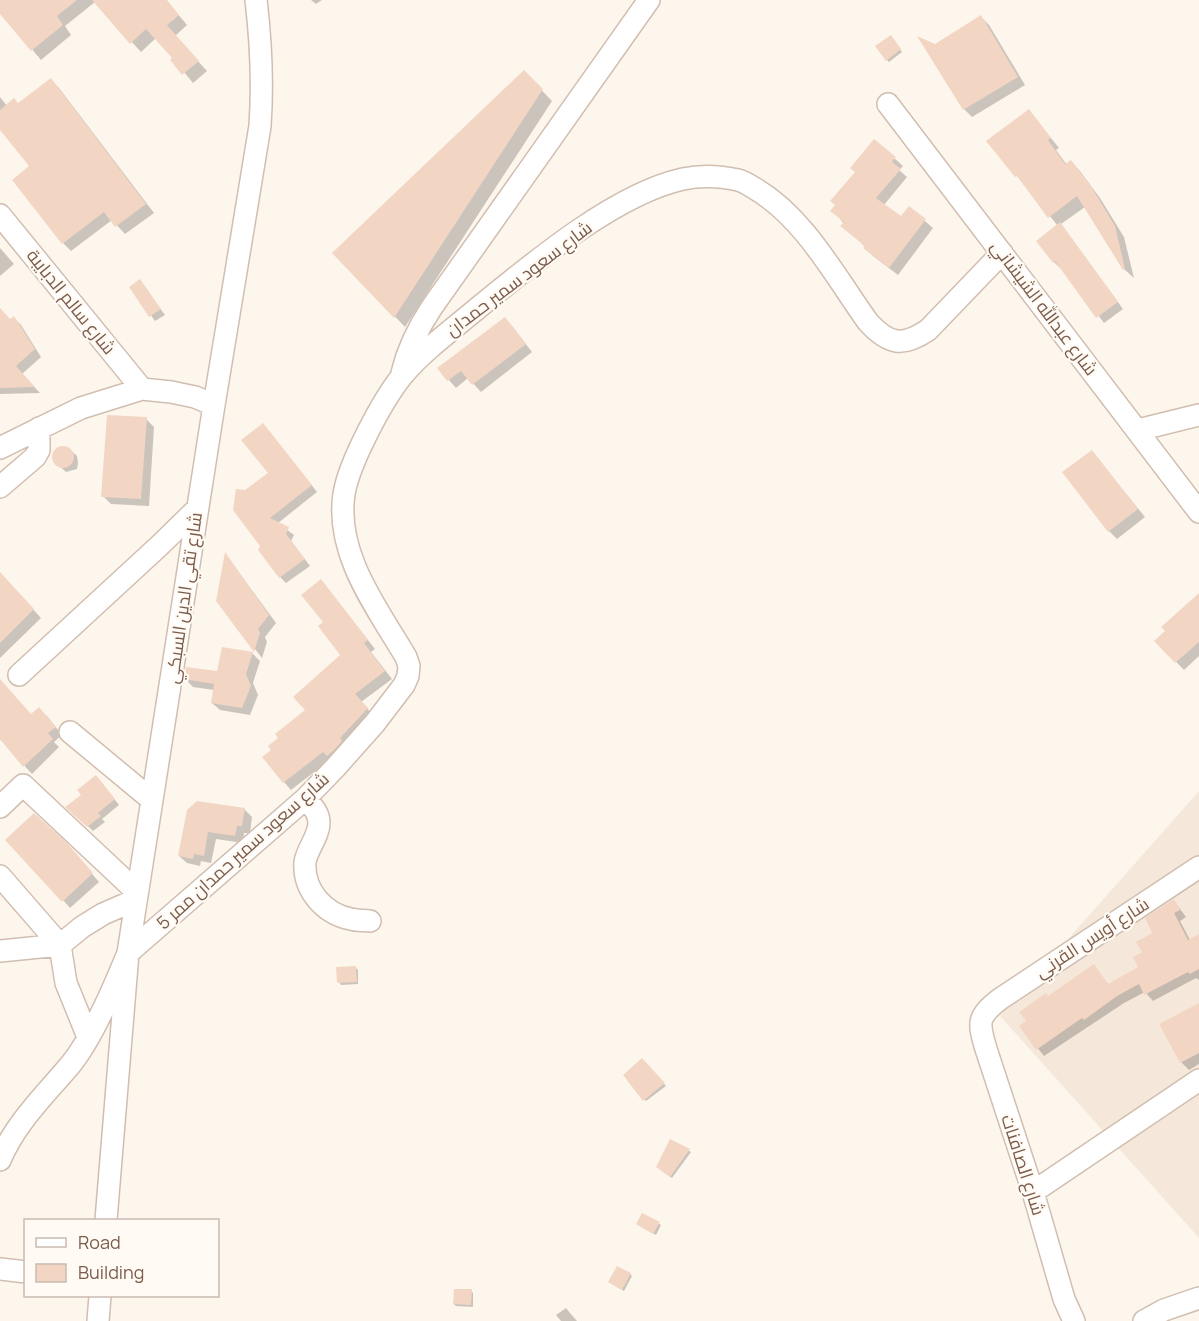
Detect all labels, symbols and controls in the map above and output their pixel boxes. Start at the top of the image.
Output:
street label: شارع سعود سمير حمدان [440,215,597,342]
street label: شارع عبدالله الشيشاني [984,235,1104,382]
street label: شارع سالم الدبايبة [21,244,122,360]
street label: شارع تقي الدين السبكي [159,511,210,686]
street label: شارع سعود سمير حمدان ممر 5 [151,766,334,935]
street label: شارع أويس القرني [1030,891,1155,986]
street label: شارع الصافنات [995,1111,1052,1218]
legend [24,1219,219,1297]
text: Road [78,1230,121,1254]
text: Building [78,1260,144,1284]

